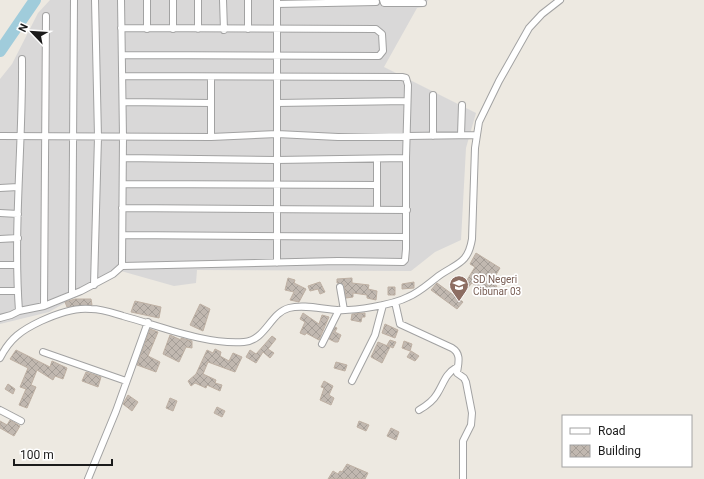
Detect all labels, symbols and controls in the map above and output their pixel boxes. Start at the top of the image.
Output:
north arrow [12,12,52,52]
text: N [16,22,31,34]
school or university icon: SD Negeri Cibunar 03 [448,274,470,302]
place label: SD Negeri Cibunar 03 [473,274,521,297]
legend [562,415,692,467]
text: Road [598,424,626,438]
scale bar [14,441,112,467]
text: Building [598,444,641,458]
text: 100 m [20,448,54,462]

